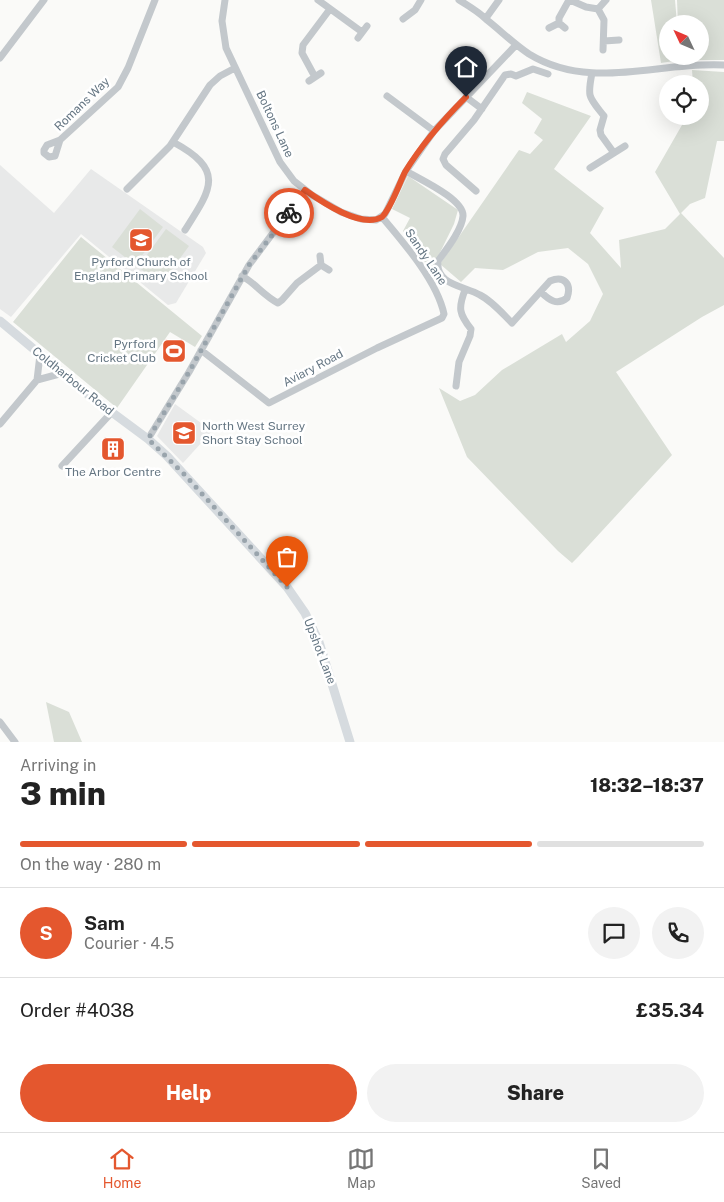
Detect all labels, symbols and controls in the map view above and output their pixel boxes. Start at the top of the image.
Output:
north arrow [659,15,709,65]
map controls [659,15,709,125]
pin [445,46,487,97]
icon: home [452,53,480,81]
street label: Romans Way [52,74,113,134]
button: locate [659,75,709,125]
street label: Boltons Lane [253,88,297,160]
courier [264,188,314,238]
icon: bike [275,199,303,227]
street label: Sandy Lane [402,226,450,288]
school or university icon: Pyrford Church of England Primary School [128,227,154,253]
place label: Pyrford Church of England Primary School [74,255,208,283]
place label: Pyrford Cricket Club [87,337,156,365]
sports icon: Pyrford Cricket Club [161,338,187,364]
street label: Coldharbour Road [29,344,117,418]
street label: Aviary Road [281,346,345,390]
place label: North West Surrey Short Stay School [202,419,306,447]
school or university icon: North West Surrey Short Stay School [171,420,197,446]
building icon: The Arbor Centre [100,436,126,462]
place label: The Arbor Centre [65,465,161,479]
pin [266,536,308,587]
icon: bag [273,543,301,571]
street label: Upshot Lane [301,616,339,686]
text: Arriving in [20,756,96,775]
text: 18:32–18:37 [590,774,704,796]
text: 3 min [20,775,106,812]
text: On the way · 280 m [20,855,161,874]
button: chat [588,907,640,959]
button: phone [652,907,704,959]
text: Sam [84,912,125,934]
text: S [39,922,53,944]
text: Courier · 4.5 [84,934,174,953]
text: Order #4038 [20,999,134,1021]
text: £35.34 [636,999,704,1021]
button: Help [20,1064,357,1122]
button: Share [367,1064,704,1122]
tab: Home [103,1145,141,1191]
tab: Map [347,1145,375,1191]
tab: Saved [581,1145,621,1191]

